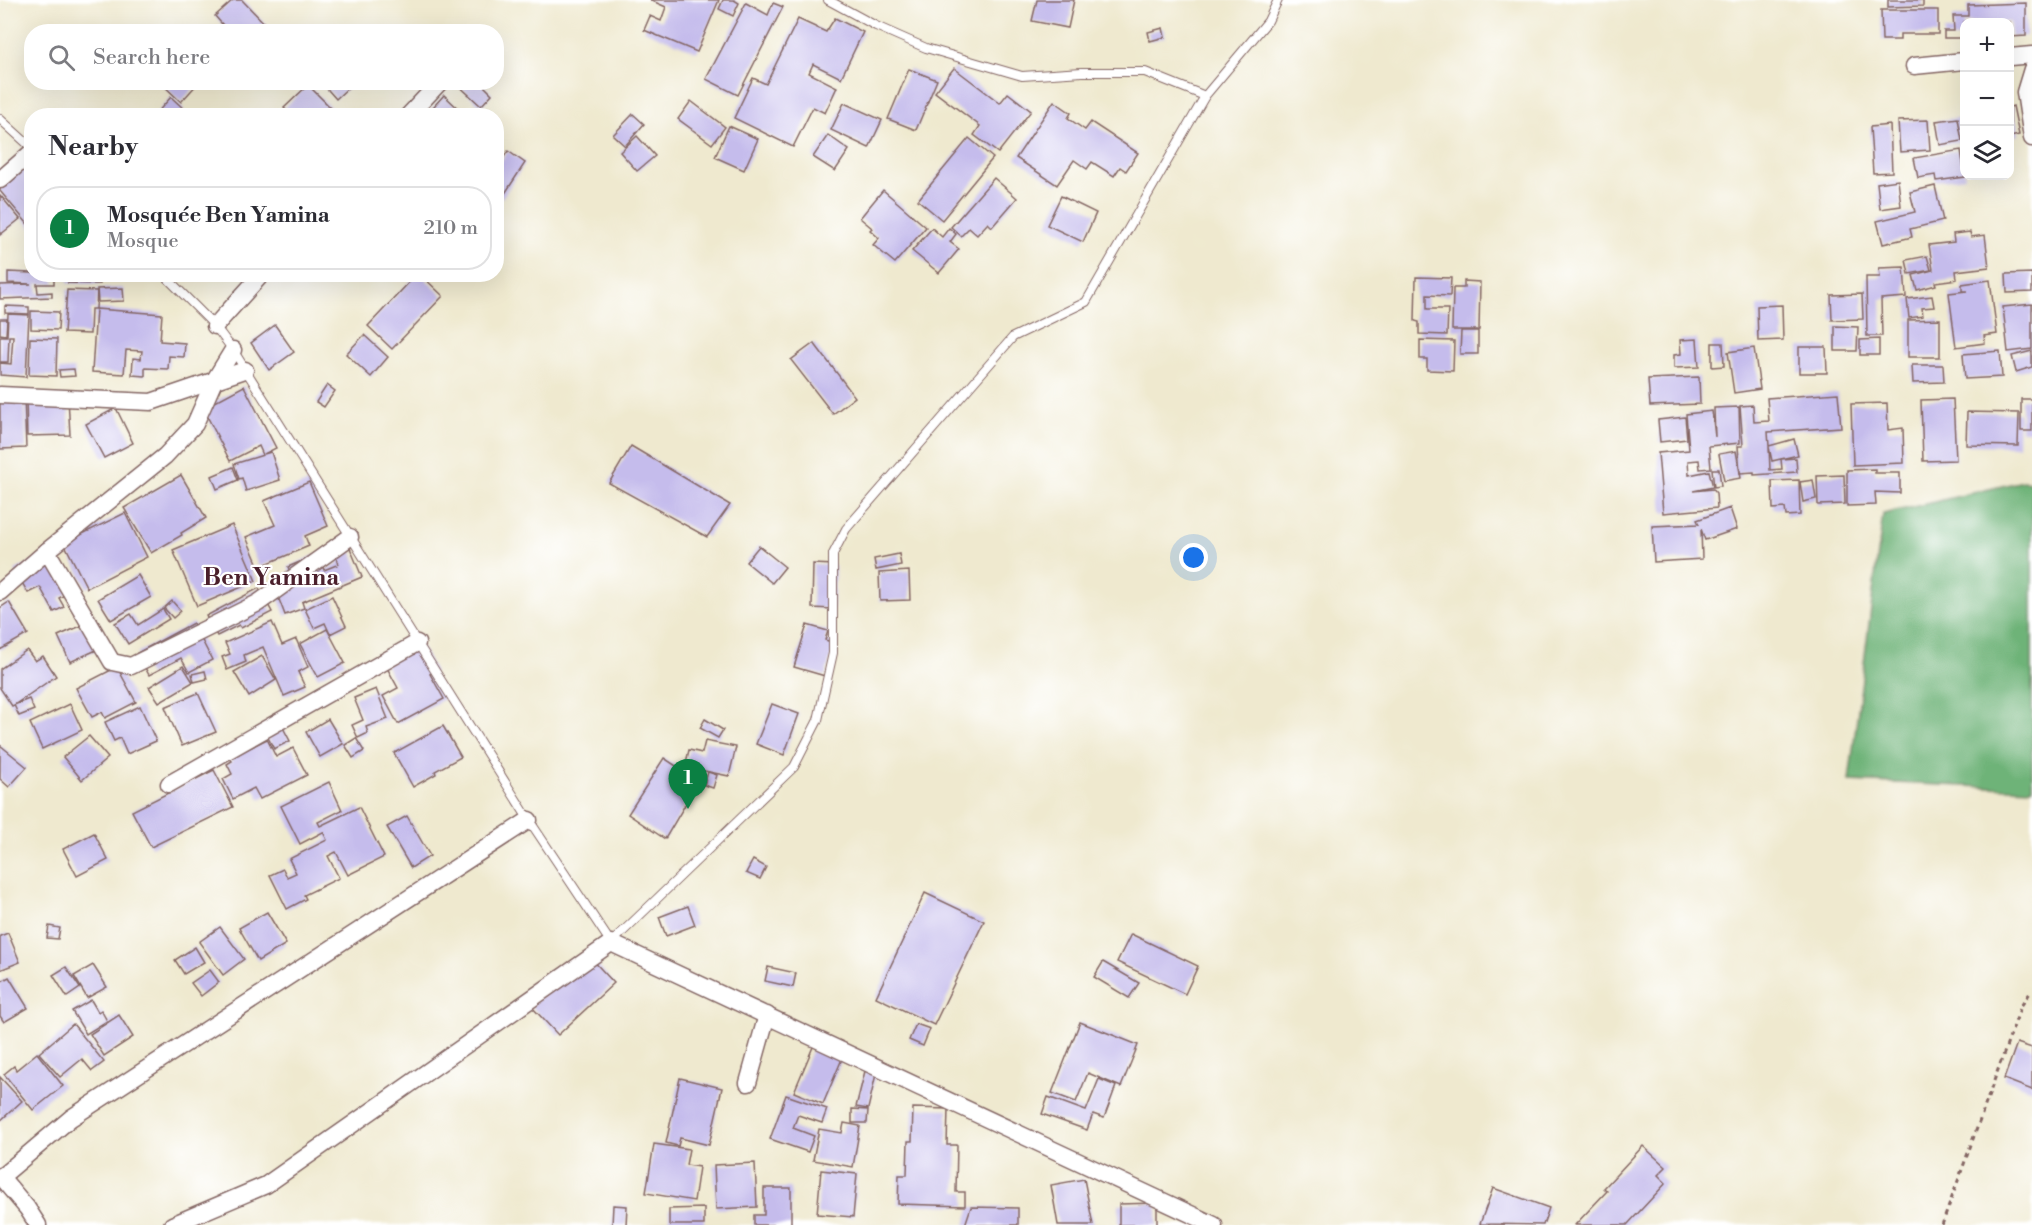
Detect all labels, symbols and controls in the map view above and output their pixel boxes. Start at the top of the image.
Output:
map controls [1960,18,2014,180]
button: + [1960,18,2014,72]
search box [24,24,504,90]
icon: search [45,41,78,74]
text: Search here [93,44,210,71]
button: − [1960,72,2014,126]
button: layers [1960,126,2014,180]
text: Nearby [48,131,138,163]
text: Mosquée Ben Yamina [107,202,330,229]
text: 1 [65,216,74,241]
text: 210 m [423,216,478,241]
text: Mosque [107,229,179,254]
your location [1179,543,1208,572]
district label: Ben Yamina [203,563,340,593]
pin: 1 [668,760,708,809]

